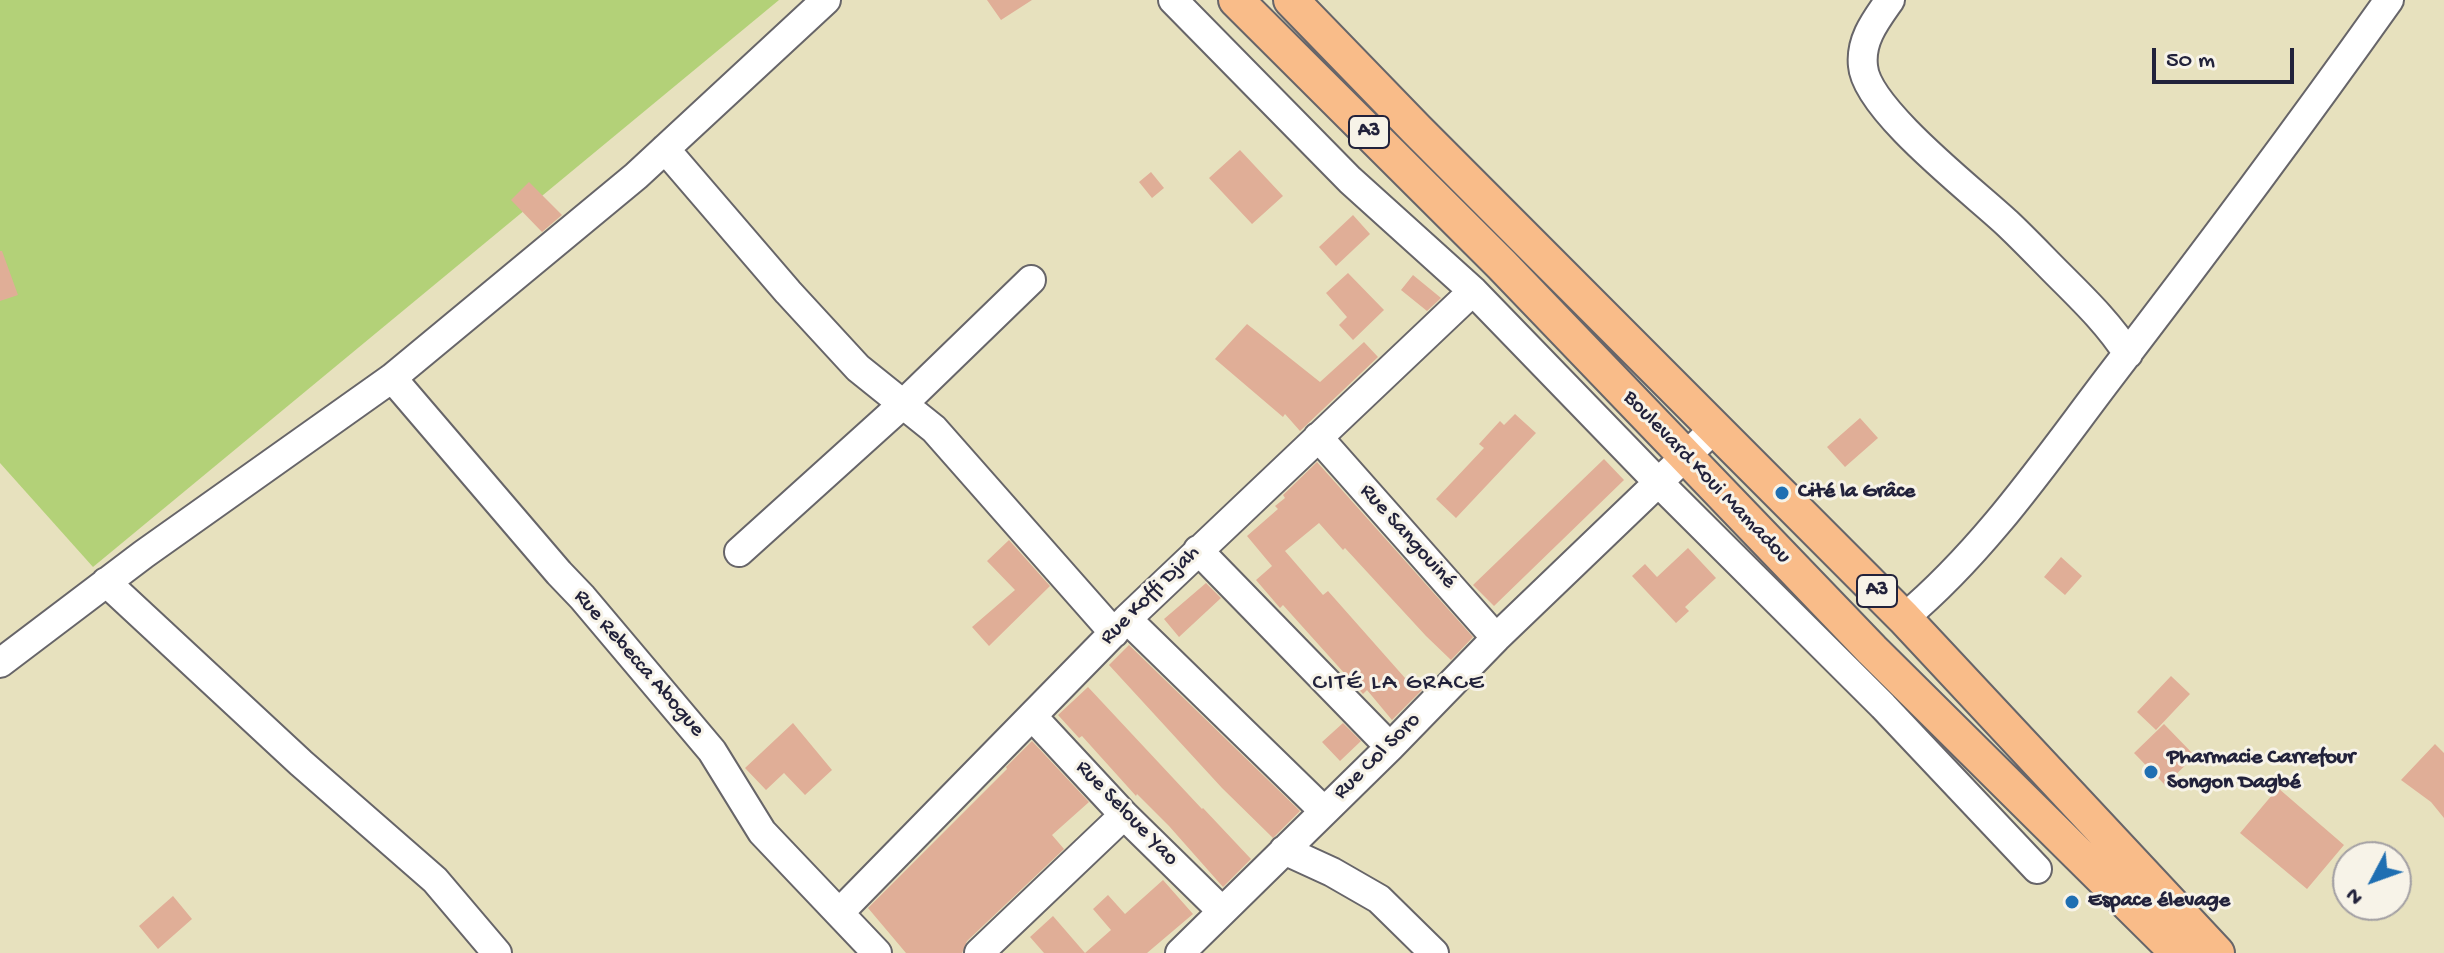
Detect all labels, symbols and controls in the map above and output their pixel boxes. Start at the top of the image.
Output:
scale bar [2156,32,2298,82]
text: 50 m [2166,47,2215,76]
road number: A3 [1349,116,1389,148]
street label: Boulevard Koui Mamadou [1616,386,1796,570]
street label: Rue Sangouiné [1353,479,1461,595]
place label: Cité la Grâce [1798,480,1915,506]
marker: Cité la Grâce [1773,484,1791,502]
street label: Rue Koffi Djah [1096,541,1206,651]
road number: A3 [1857,575,1897,607]
street label: Rue Rebecca Abogue [567,585,709,743]
district label: CITÉ LA GRACE [1312,670,1486,698]
street label: Rue Col Soro [1329,708,1427,806]
place label: Pharmacie Carrefour Songon Dagbé [2167,746,2355,798]
street label: Rue Seloue Yao [1069,756,1183,872]
marker: Pharmacie Carrefour Songon Dagbé [2142,763,2160,781]
north arrow [2332,841,2412,921]
text: N [2341,881,2370,909]
place label: Espace élevage [2088,889,2230,915]
marker: Espace élevage [2063,893,2081,911]

